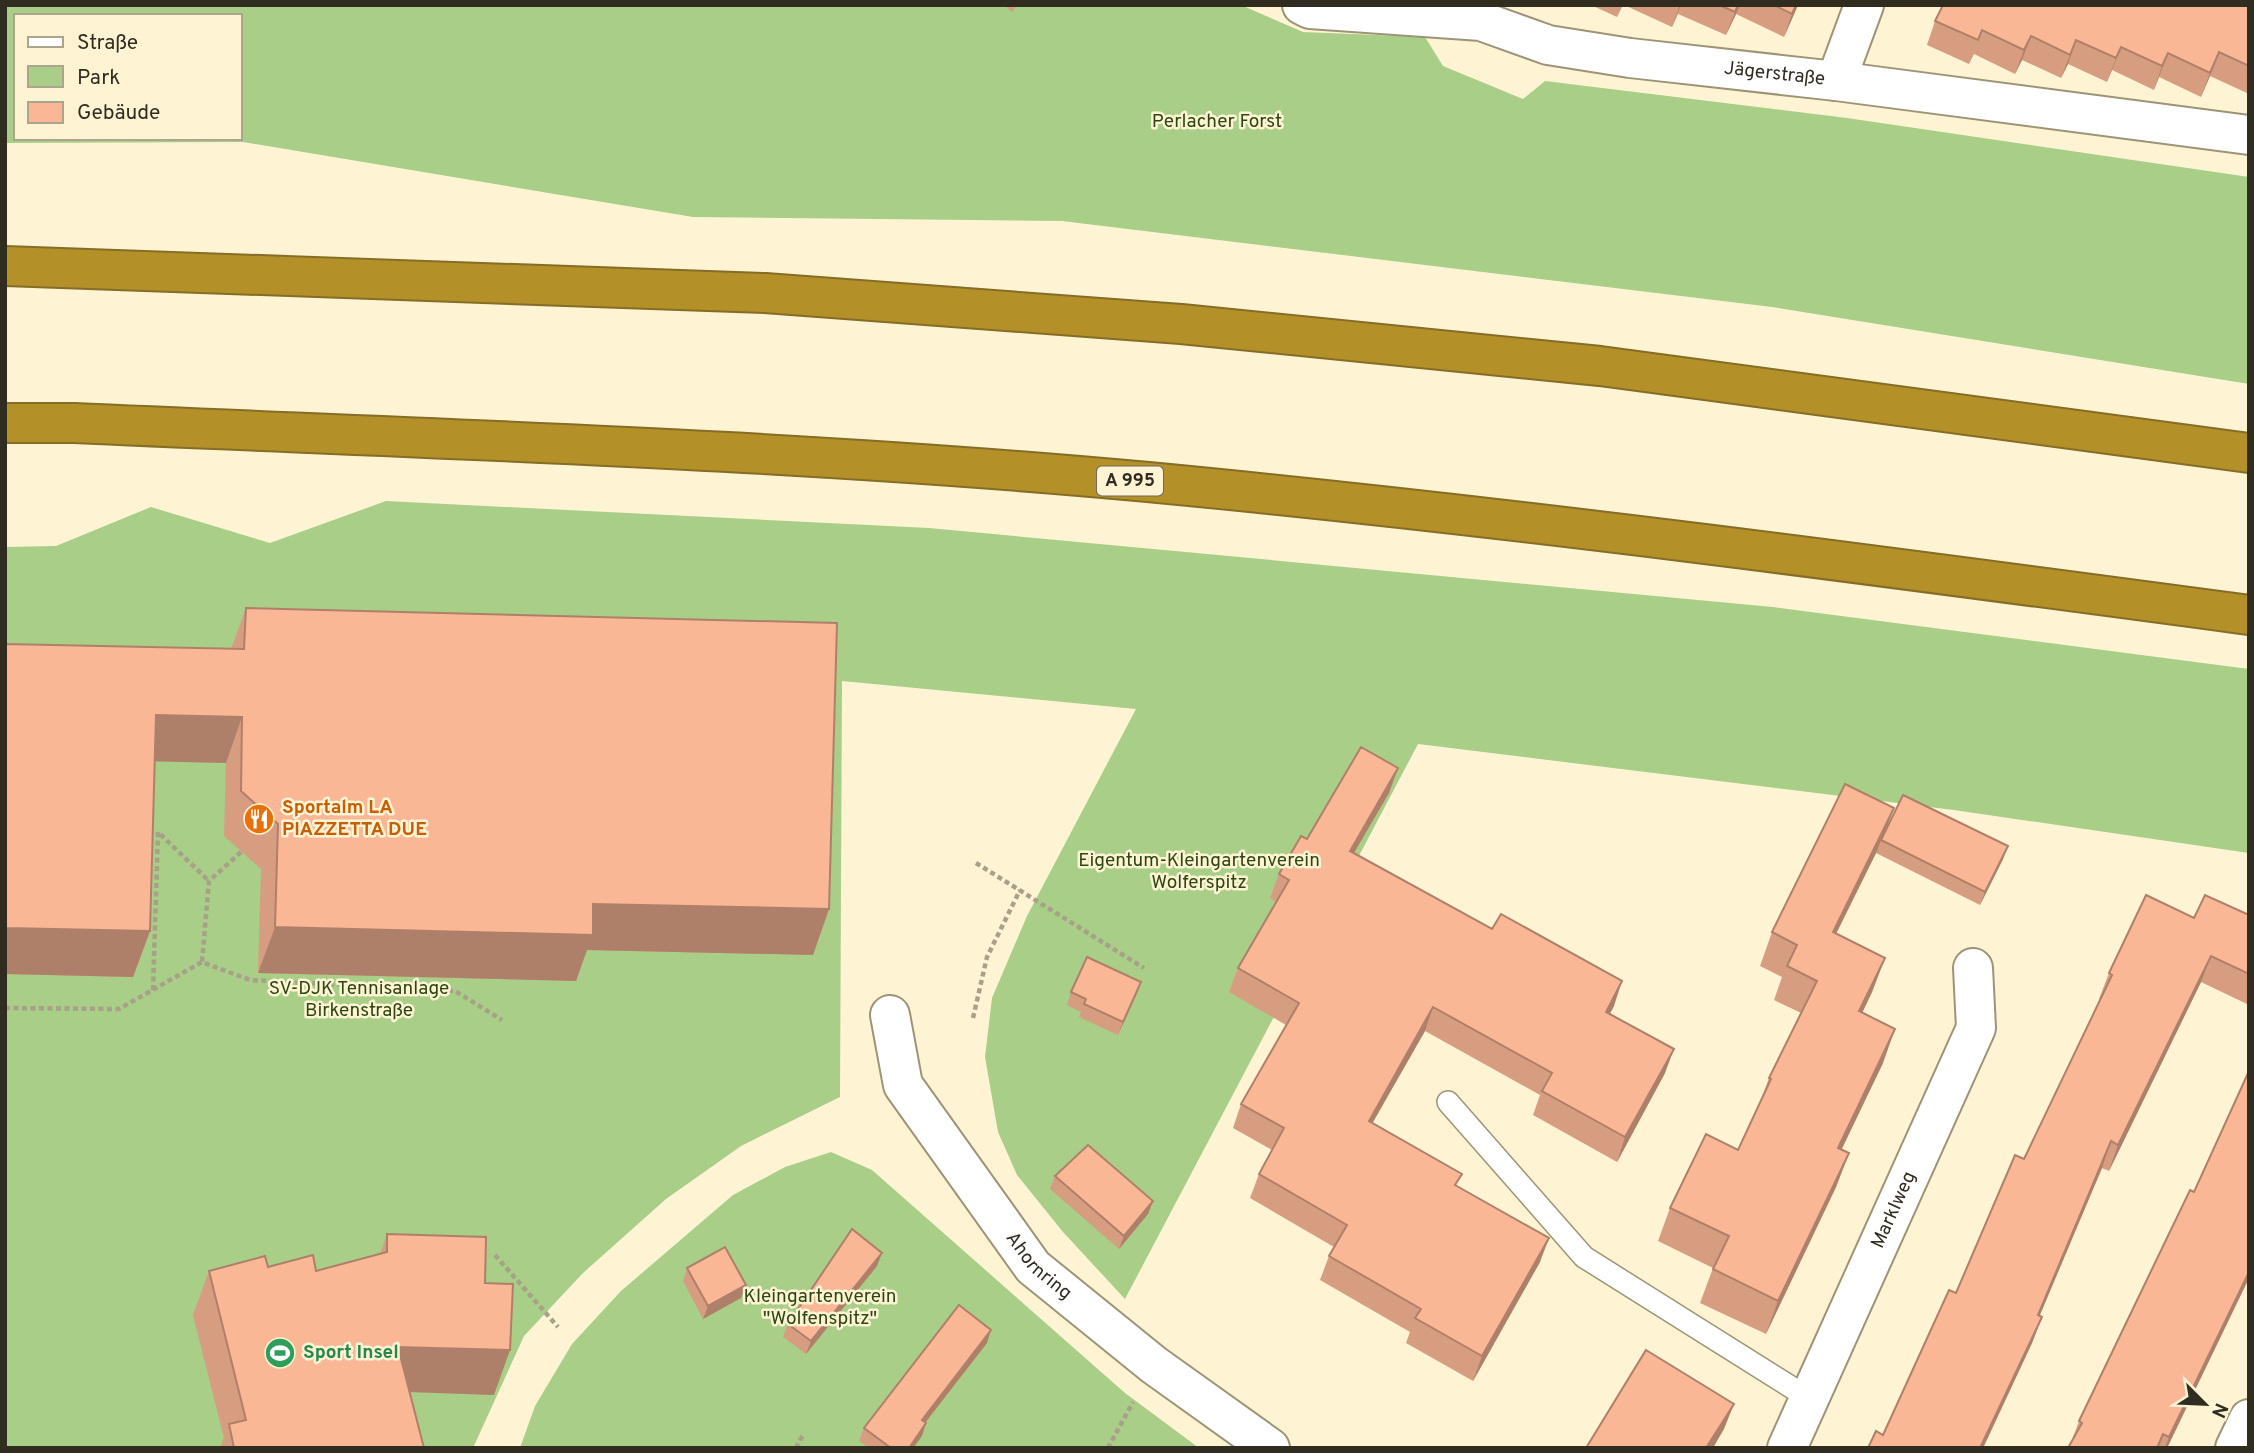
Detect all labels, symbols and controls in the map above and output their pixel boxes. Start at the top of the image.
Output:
legend [14,14,242,140]
text: Straße [77,30,138,57]
street label: Jägerstraße [1723,57,1826,92]
text: Park [77,65,120,92]
text: Gebäude [77,100,160,127]
park label: Perlacher Forst [1152,110,1282,134]
road number: A 995 [1097,466,1163,495]
place label: Sportalm LA PIAZZETTA DUE [282,796,427,842]
restaurant icon: Sportalm LA PIAZZETTA DUE [242,802,276,836]
park label: Eigentum-Kleingartenverein Wolferspitz [1078,849,1320,895]
park label: SV-DJK Tennisanlage Birkenstraße [269,977,449,1023]
street label: Marklweg [1866,1168,1922,1252]
street label: Ahornring [1000,1227,1077,1306]
park label: Kleingartenverein "Wolfenspitz" [743,1285,897,1331]
sports icon: Sport Insel [263,1336,297,1370]
place label: Sport Insel [303,1341,399,1365]
north arrow [2170,1369,2240,1439]
text: N [2205,1399,2232,1421]

